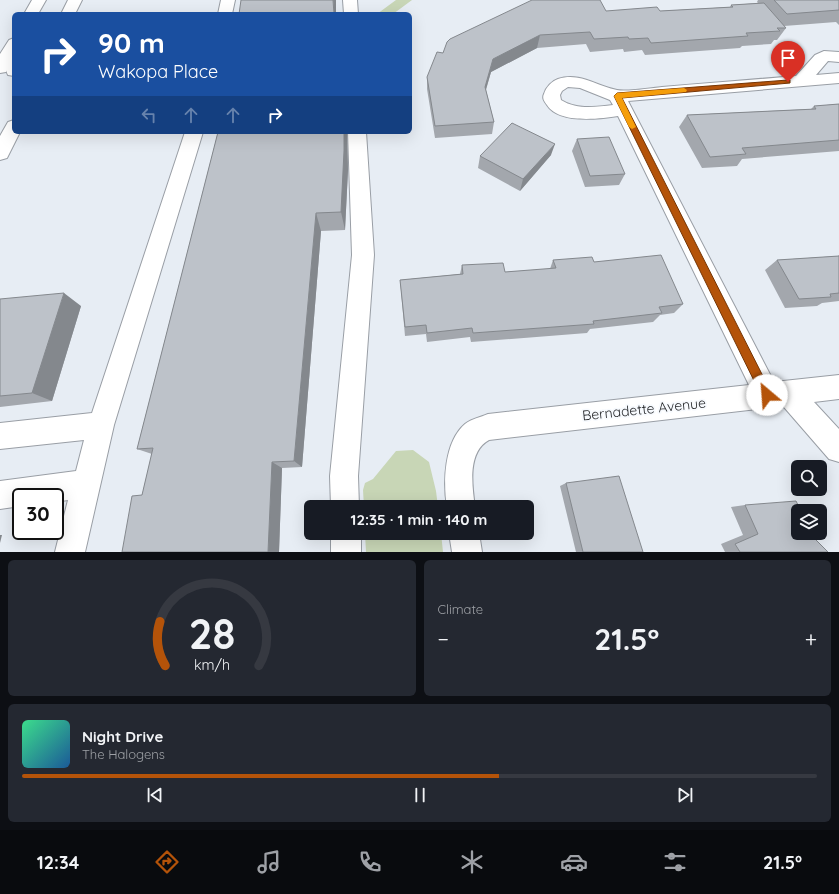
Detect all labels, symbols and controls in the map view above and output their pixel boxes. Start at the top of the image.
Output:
text: 90 m [98,25,165,60]
icon: right [32,28,84,80]
pin [771,41,805,82]
icon: arrive [777,47,799,69]
text: Wakopa Place [98,60,218,83]
icon: left [138,104,160,126]
icon: ahead [180,104,202,126]
icon: ahead [222,104,244,126]
icon: right [264,104,286,126]
position arrow [746,374,788,416]
street label: Bernadette Avenue [581,394,707,424]
map controls [791,460,827,540]
button: search [791,460,827,496]
speed limit sign: 30 [12,488,64,540]
button: layers [791,504,827,540]
text: 12:35 · 1 min · 140 m [351,510,487,529]
text: Climate [438,601,483,617]
text: 28 [189,607,235,659]
text: 21.5° [594,620,659,658]
text: − [438,625,449,653]
text: + [805,625,817,653]
text: km/h [194,656,230,674]
text: Night Drive [82,727,163,746]
text: The Halogens [82,746,165,762]
icon: previous [144,784,166,806]
icon: pause [409,784,431,806]
icon: next [674,784,696,806]
icon: directions [153,848,181,876]
icon: music [255,848,283,876]
icon: phone [356,848,384,876]
icon: climate [458,848,486,876]
icon: car [560,848,588,876]
icon: filters [661,848,689,876]
text: 12:34 [37,851,79,874]
text: 21.5° [763,851,802,874]

